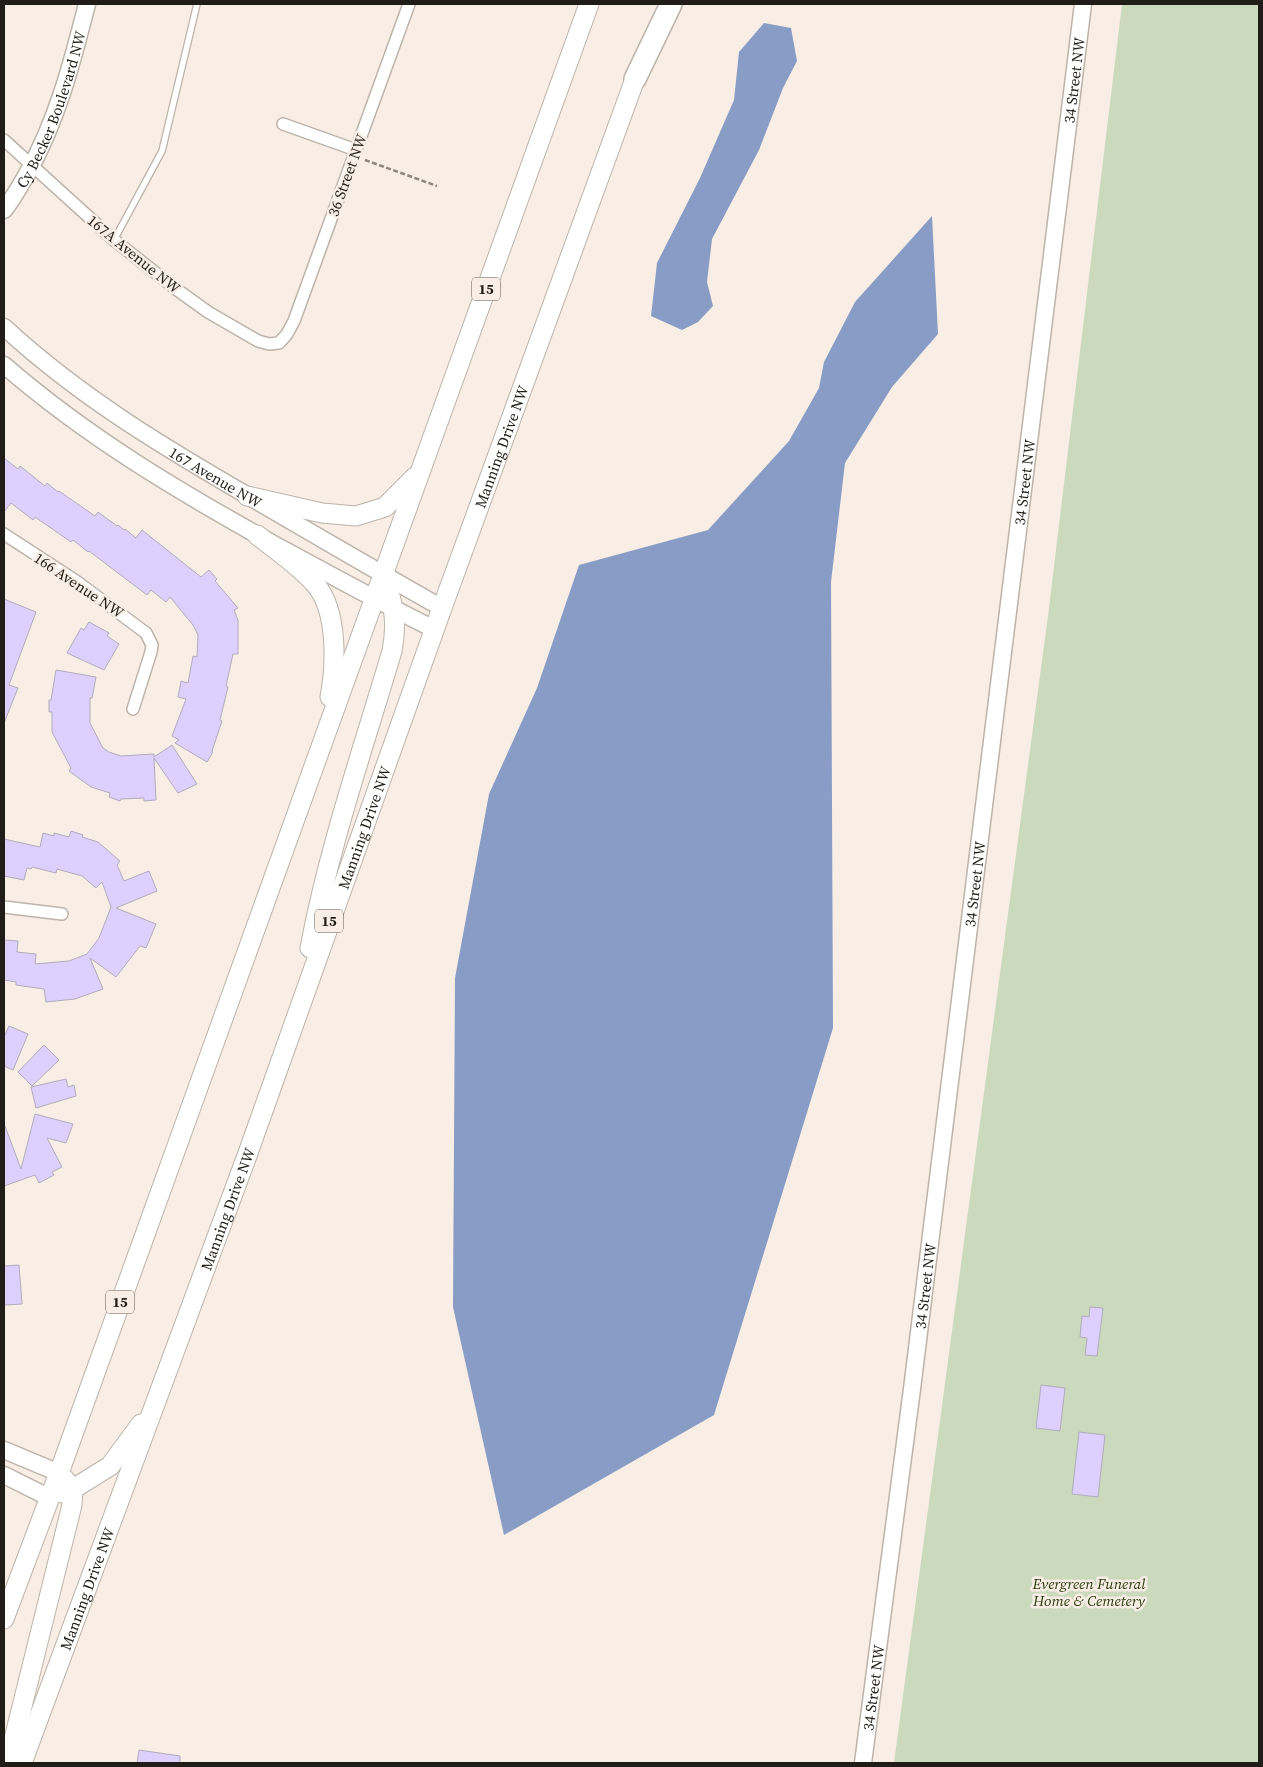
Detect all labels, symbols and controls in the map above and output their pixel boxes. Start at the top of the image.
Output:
street label: Cy Becker Boulevard NW [11,28,90,192]
street label: 34 Street NW [1058,35,1089,124]
street label: 36 Street NW [322,130,372,219]
street label: 167A Avenue NW [83,210,185,298]
road number: 15 [472,278,500,300]
street label: Manning Drive NW [469,382,533,511]
street label: 34 Street NW [1008,437,1040,526]
street label: 167 Avenue NW [165,441,266,513]
street label: 166 Avenue NW [30,547,129,623]
street label: Manning Drive NW [332,763,396,892]
street label: 34 Street NW [959,839,990,928]
road number: 15 [315,909,343,932]
street label: Manning Drive NW [195,1144,260,1273]
street label: 34 Street NW [909,1241,940,1330]
road number: 15 [106,1290,134,1314]
street label: Manning Drive NW [54,1524,119,1653]
park label: Evergreen Funeral Home & Cemetery [1032,1573,1146,1611]
street label: 34 Street NW [857,1643,889,1732]

